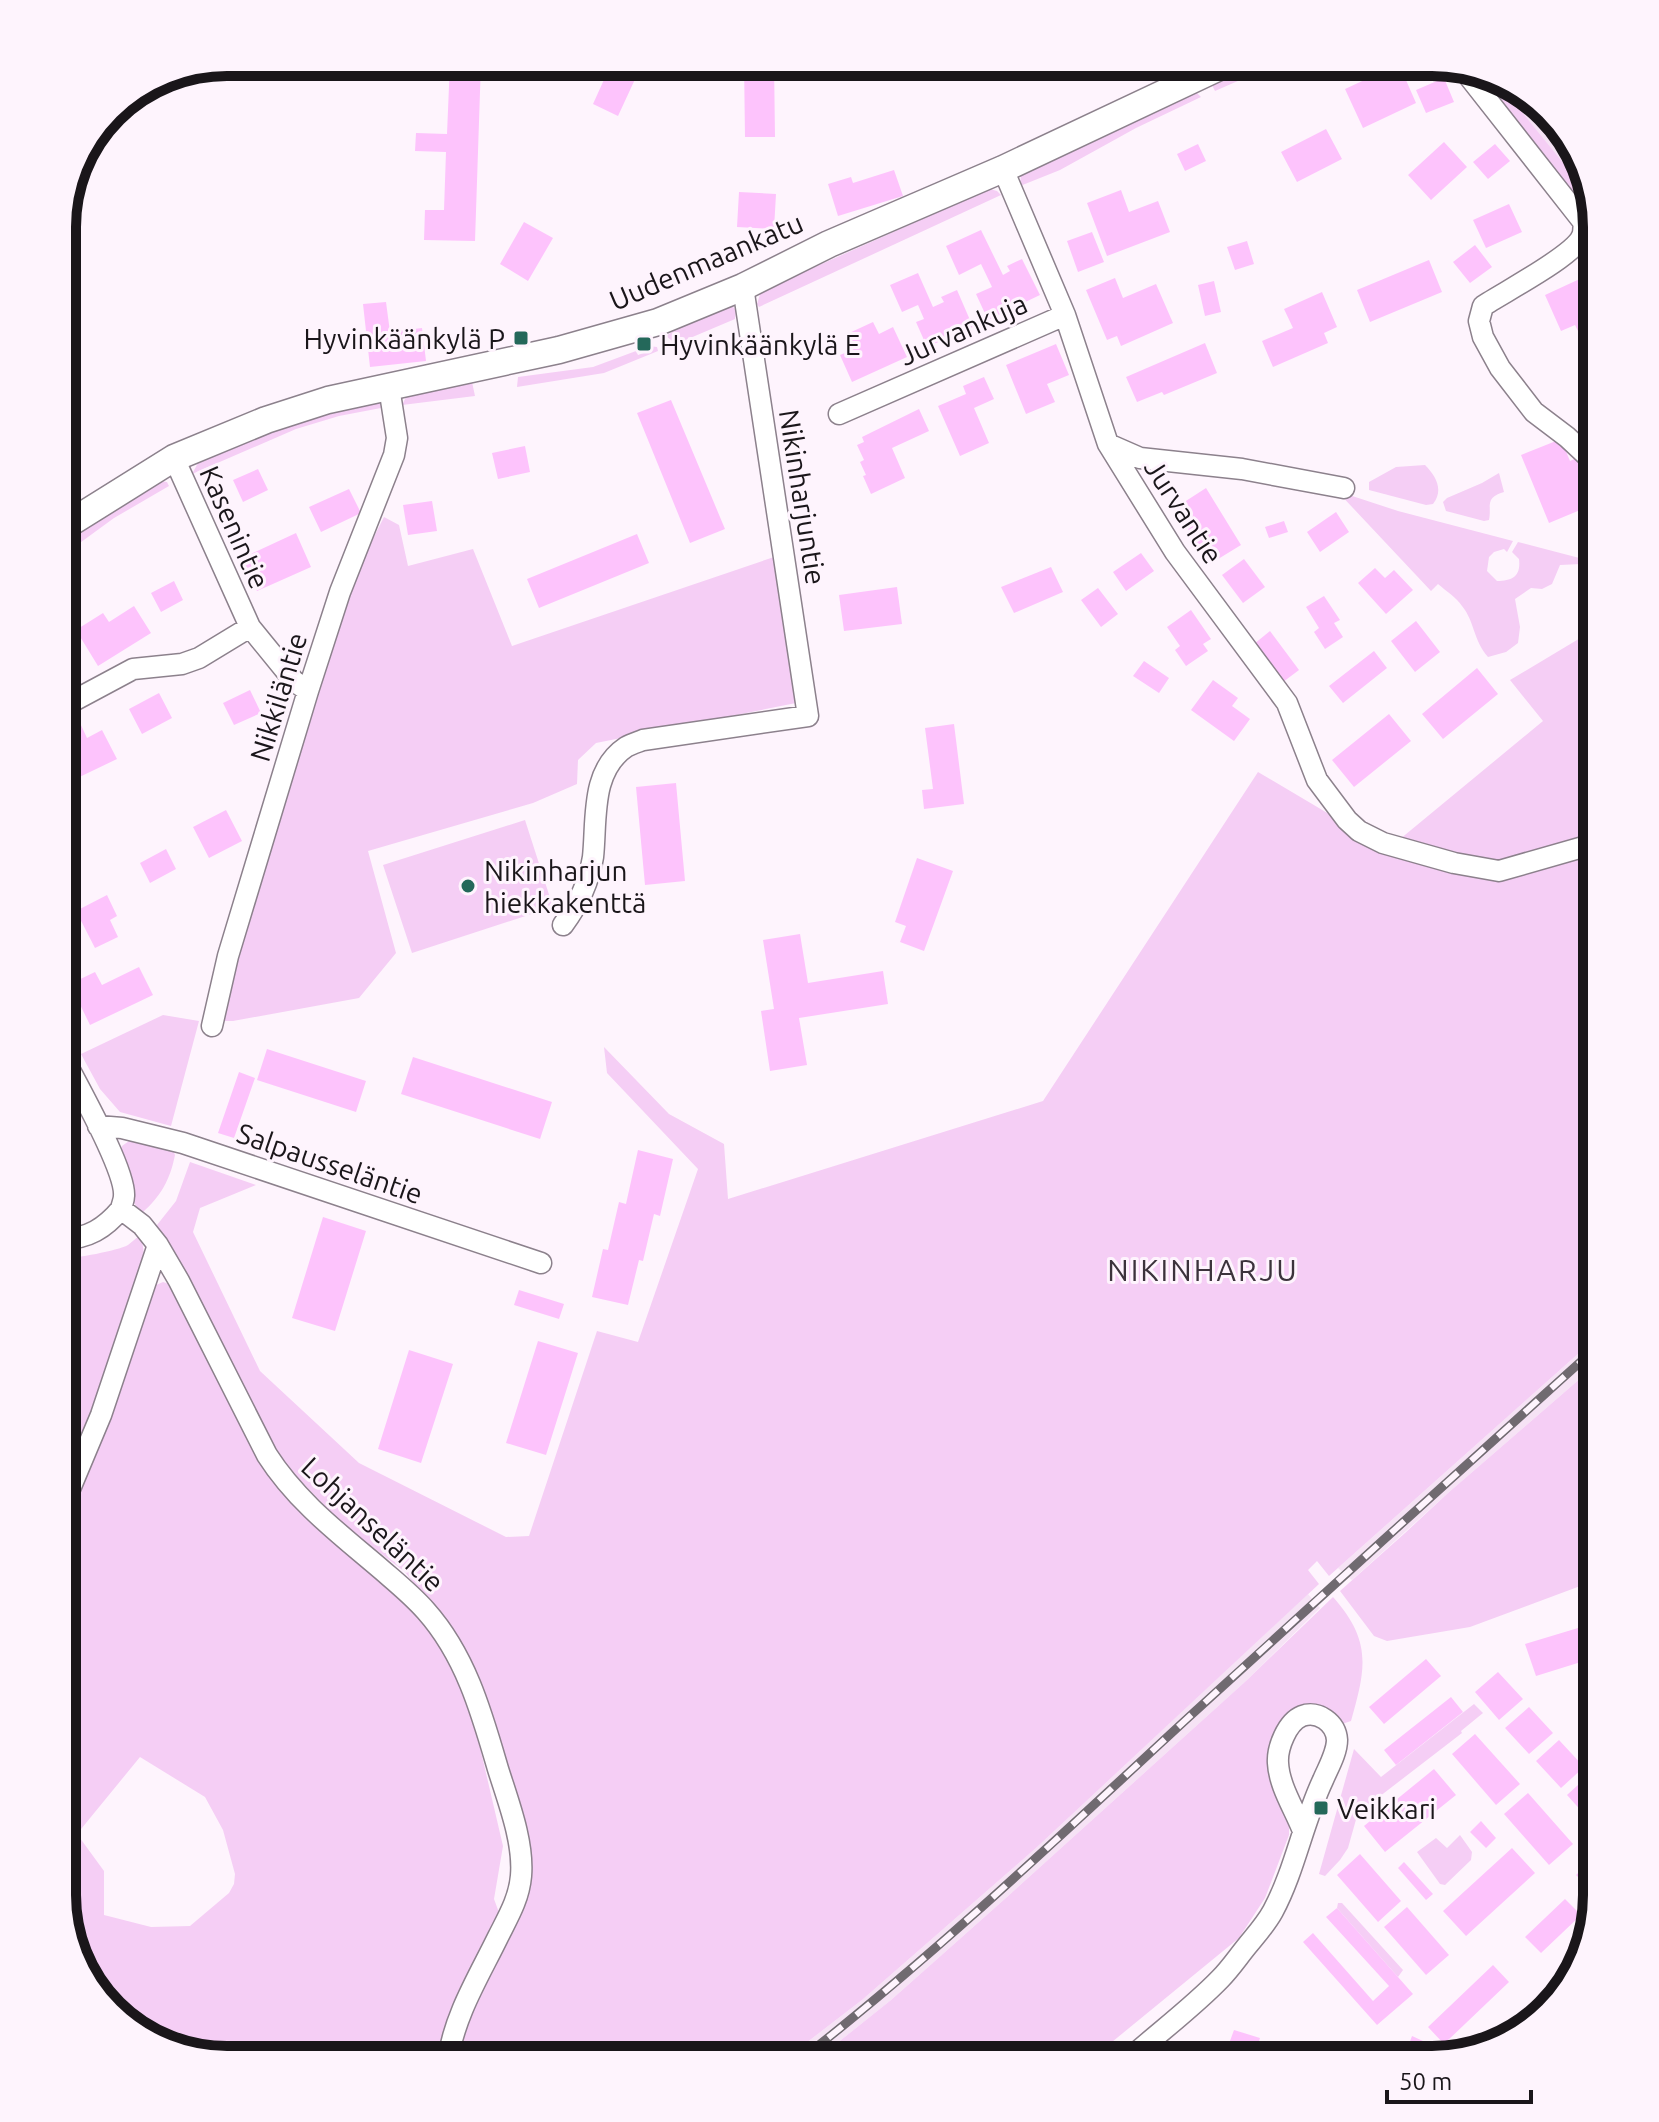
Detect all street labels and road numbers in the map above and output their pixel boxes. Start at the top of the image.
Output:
street label: Uudenmaankatu [604,206,808,316]
street label: Jurvankuja [894,287,1032,371]
street label: Nikinharjuntie [774,407,832,587]
street label: Jurvantie [1139,453,1229,569]
street label: Kasenintie [194,461,276,593]
street label: Nikkiläntie [244,629,312,765]
street label: Salpausseläntie [233,1117,427,1209]
street label: Lohjanseläntie [296,1450,450,1598]

